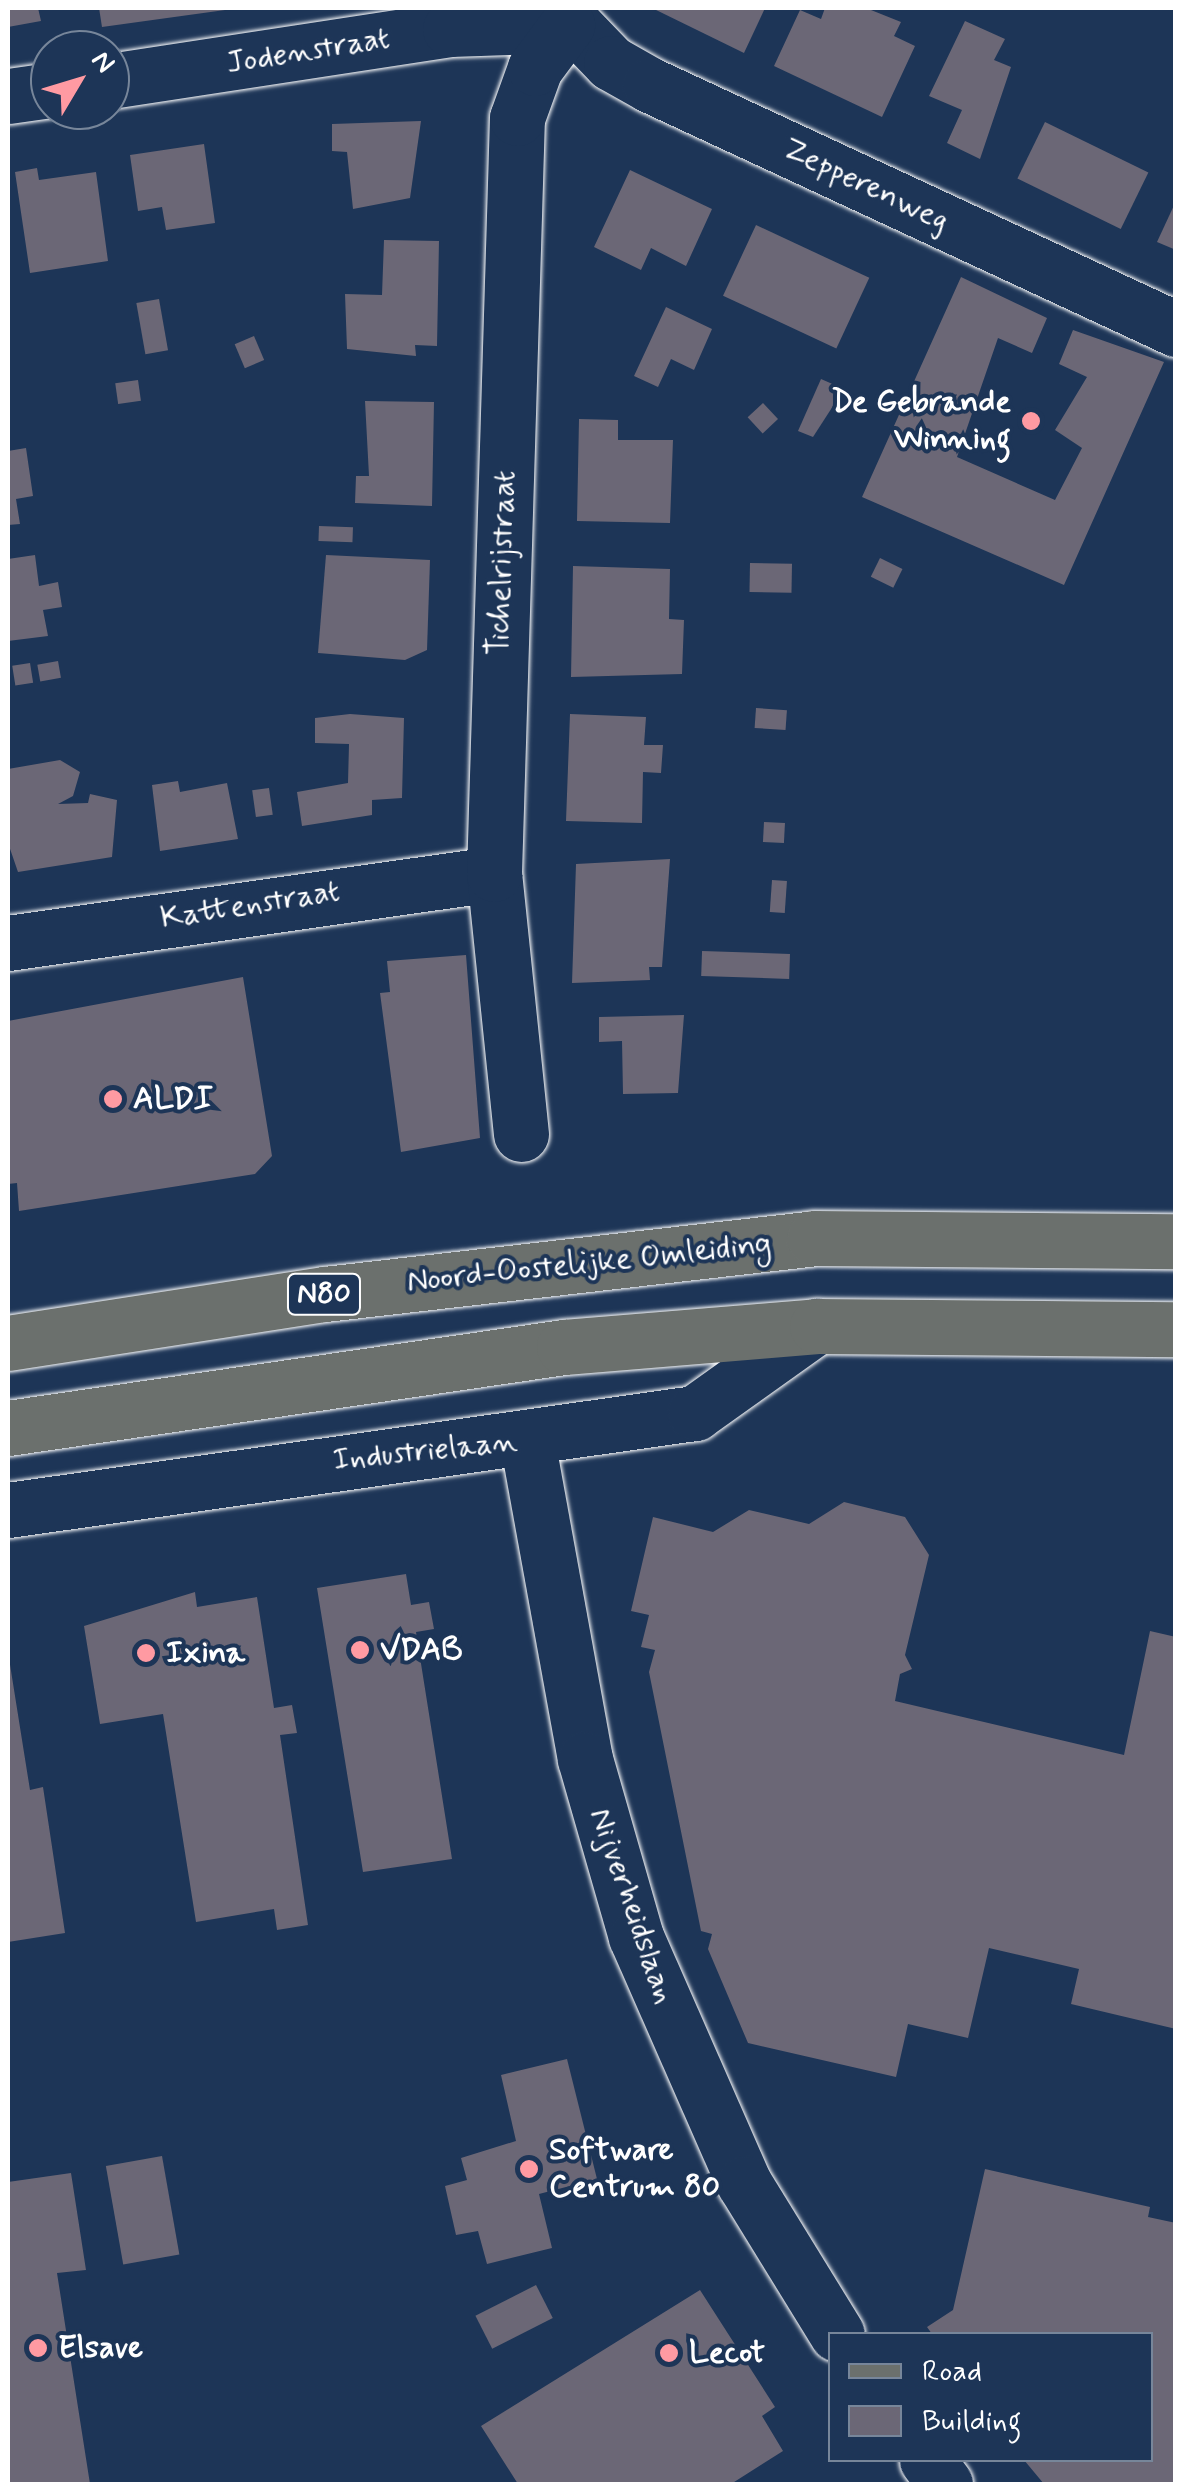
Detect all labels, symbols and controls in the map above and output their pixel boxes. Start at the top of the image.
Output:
street label: Jodenstraat [224,19,392,83]
north arrow [30,30,130,130]
text: N [82,44,123,81]
street label: Zepperenweg [777,130,955,240]
place label: De Gebrande Winning [834,384,1011,459]
marker: De Gebrande Winning [1020,410,1042,432]
street label: Tichelrijstraat [480,470,524,656]
street label: Kattenstraat [158,872,342,938]
place label: ALDI [133,1080,213,1118]
marker: ALDI [102,1088,124,1110]
street label: Noord-Oostelijke Omleiding [405,1225,773,1301]
road number: N80 [286,1269,362,1319]
street label: Industrielaan [331,1422,519,1480]
place label: VDAB [380,1631,463,1669]
place label: Ixina [166,1634,245,1672]
marker: VDAB [349,1639,371,1661]
marker: Ixina [135,1642,157,1664]
street label: Nijverheidslaan [581,1803,683,2009]
place label: Software Centrum 80 [549,2132,720,2207]
marker: Software Centrum 80 [518,2158,540,2180]
place label: Elsave [58,2329,143,2367]
legend [828,2332,1153,2462]
place label: Lecot [689,2334,765,2372]
marker: Elsave [27,2337,49,2359]
marker: Lecot [658,2342,680,2364]
text: Road [922,2352,982,2391]
text: Building [922,2402,1021,2441]

